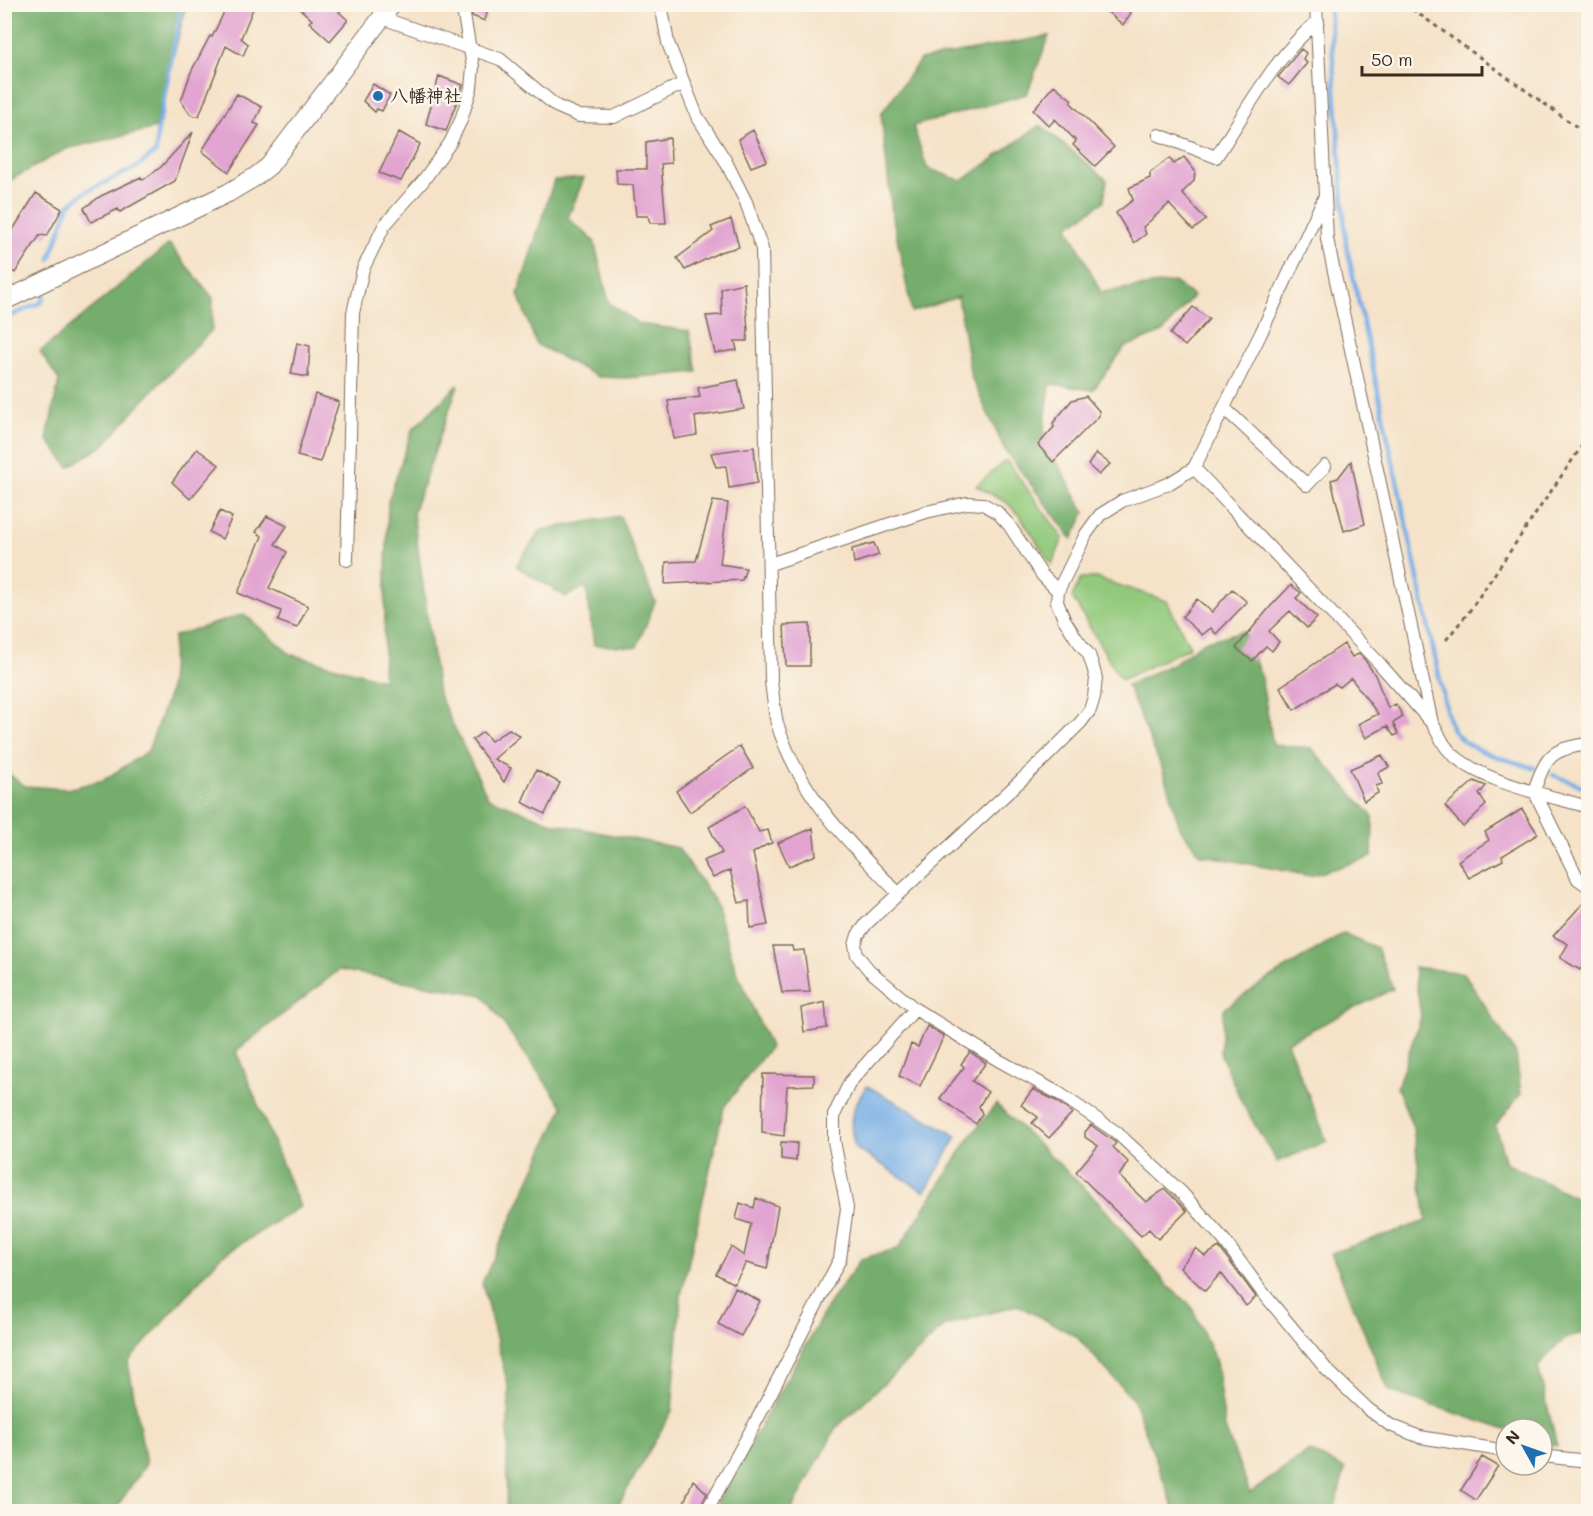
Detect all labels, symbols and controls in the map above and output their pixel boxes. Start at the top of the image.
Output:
scale bar [1362,39,1482,77]
text: 50 m [1371,47,1413,71]
place label: 八幡神社 [390,83,462,107]
marker: 八幡神社 [371,89,385,103]
north arrow [1494,1417,1554,1477]
text: N [1500,1426,1524,1448]

